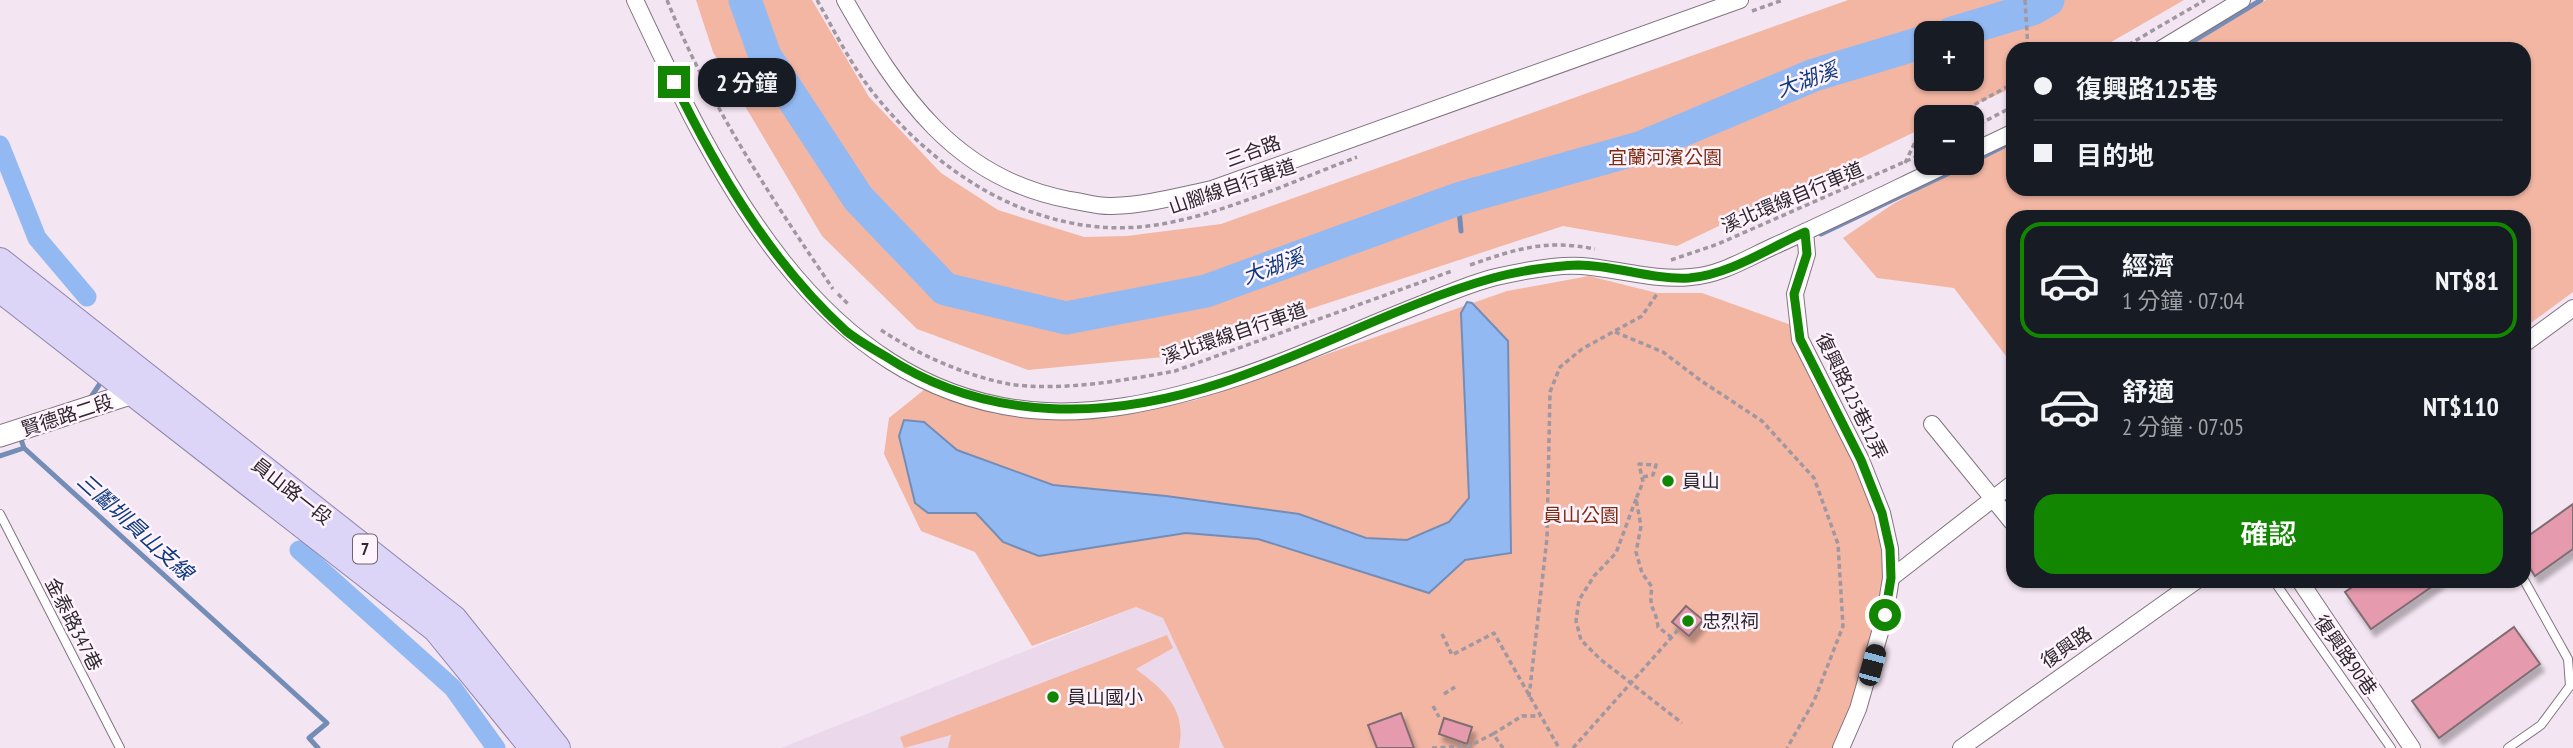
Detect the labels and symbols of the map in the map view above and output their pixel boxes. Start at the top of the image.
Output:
water label: 大湖溪 [1773,55,1844,103]
callout: 2 分鐘 [698,57,796,106]
route end [658,66,690,98]
street label: 三合路 [1222,130,1284,172]
park label: 宜蘭河濱公園 [1608,145,1722,169]
street label: 山腳線自行車道 [1165,153,1299,219]
street label: 溪北環線自行車道 [1717,156,1867,238]
water label: 大湖溪 [1239,242,1310,290]
street label: 溪北環線自行車道 [1158,297,1310,369]
street label: 復興路125巷12弄 [1811,329,1893,463]
street label: 賢德路二段 [18,389,116,441]
street label: 員山路一段 [247,452,337,530]
water label: 三鬮圳員山支線 [72,467,200,587]
place label: 員山 [1682,469,1720,493]
marker: 員山 [1660,473,1676,489]
park label: 員山公園 [1543,503,1619,527]
road number: 7 [353,534,377,564]
street label: 金泰路347巷 [40,573,108,675]
route start [1869,599,1901,631]
place label: 忠烈祠 [1702,609,1759,633]
street label: 復興路90巷 [2309,610,2383,700]
marker: 忠烈祠 [1680,613,1696,629]
street label: 復興路 [2036,621,2096,673]
car [1857,642,1888,688]
place label: 員山國小 [1067,685,1143,709]
marker: 員山國小 [1045,689,1061,705]

